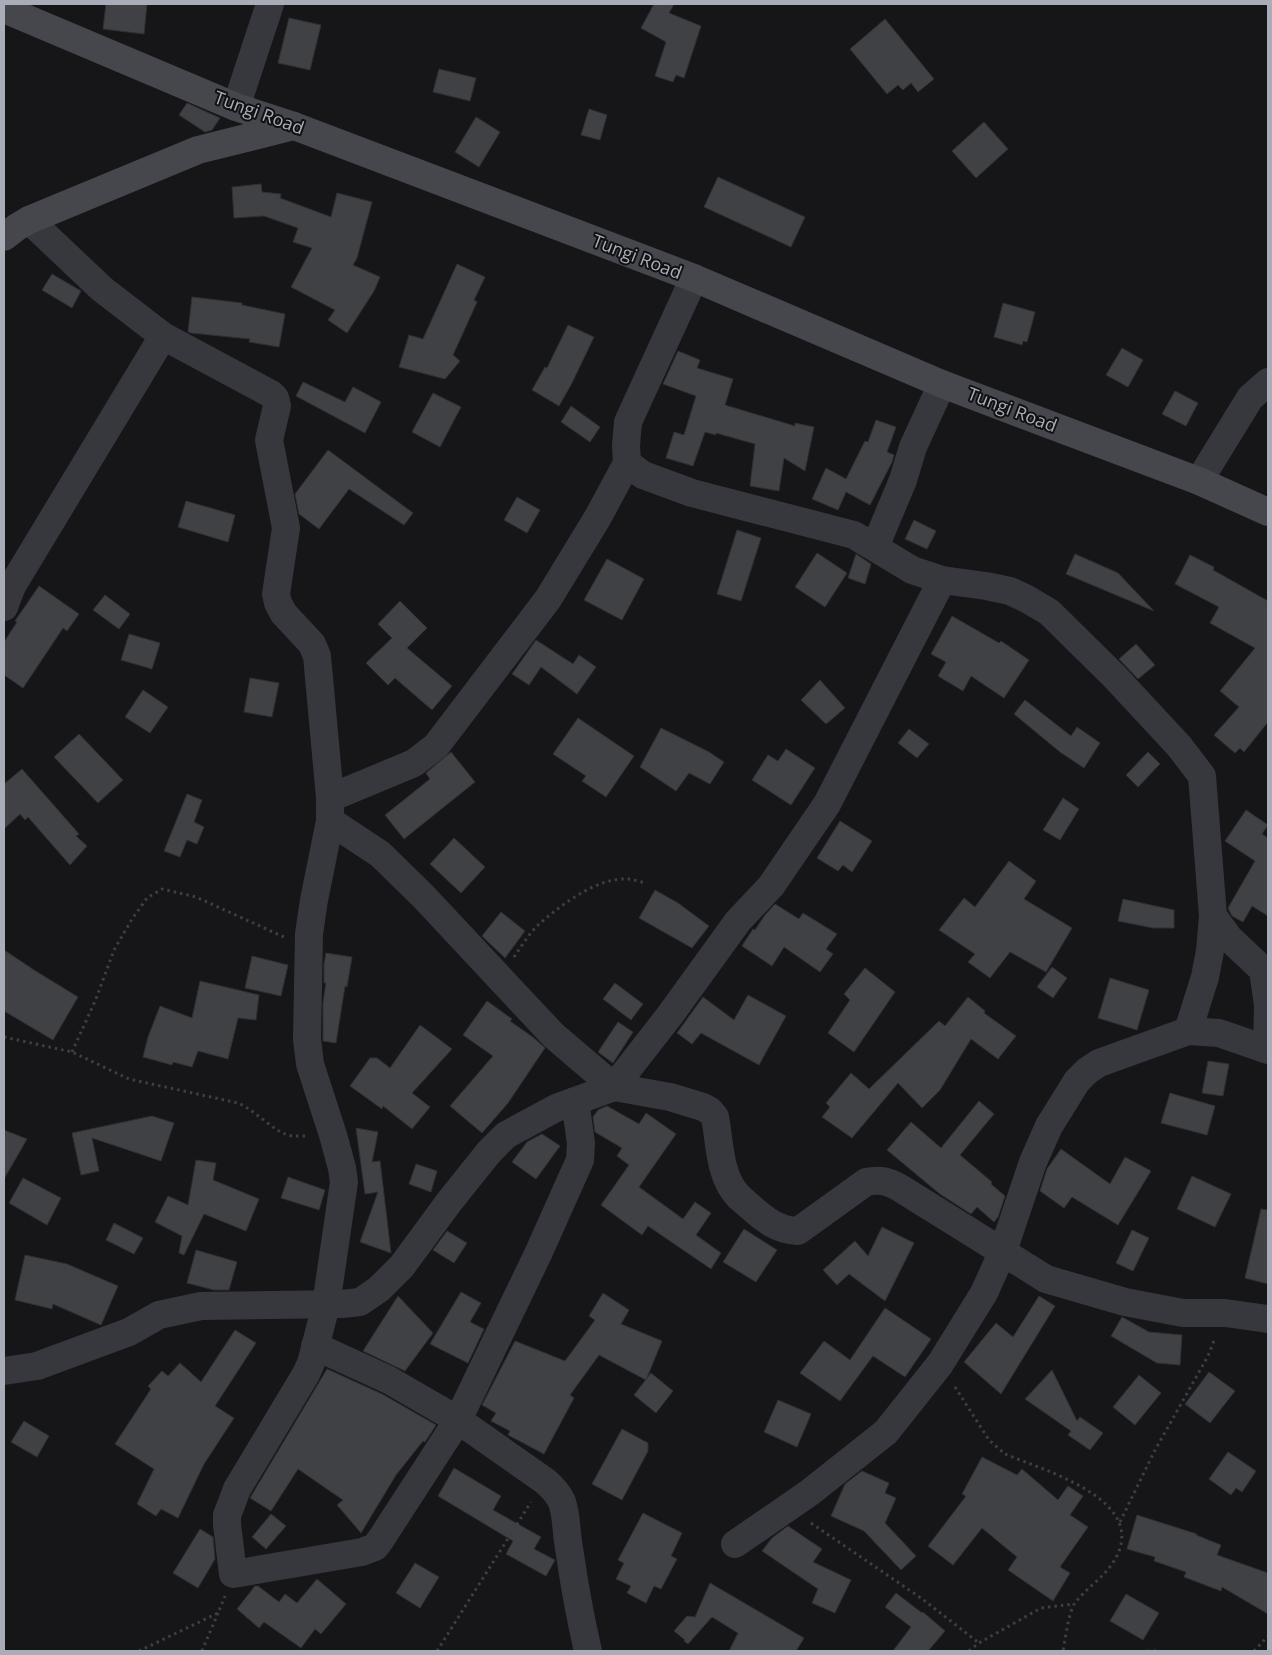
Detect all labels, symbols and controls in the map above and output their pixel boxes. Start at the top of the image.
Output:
street label: Tungi Road [211,85,308,139]
street label: Tungi Road [589,228,686,284]
street label: Tungi Road [964,381,1061,437]

